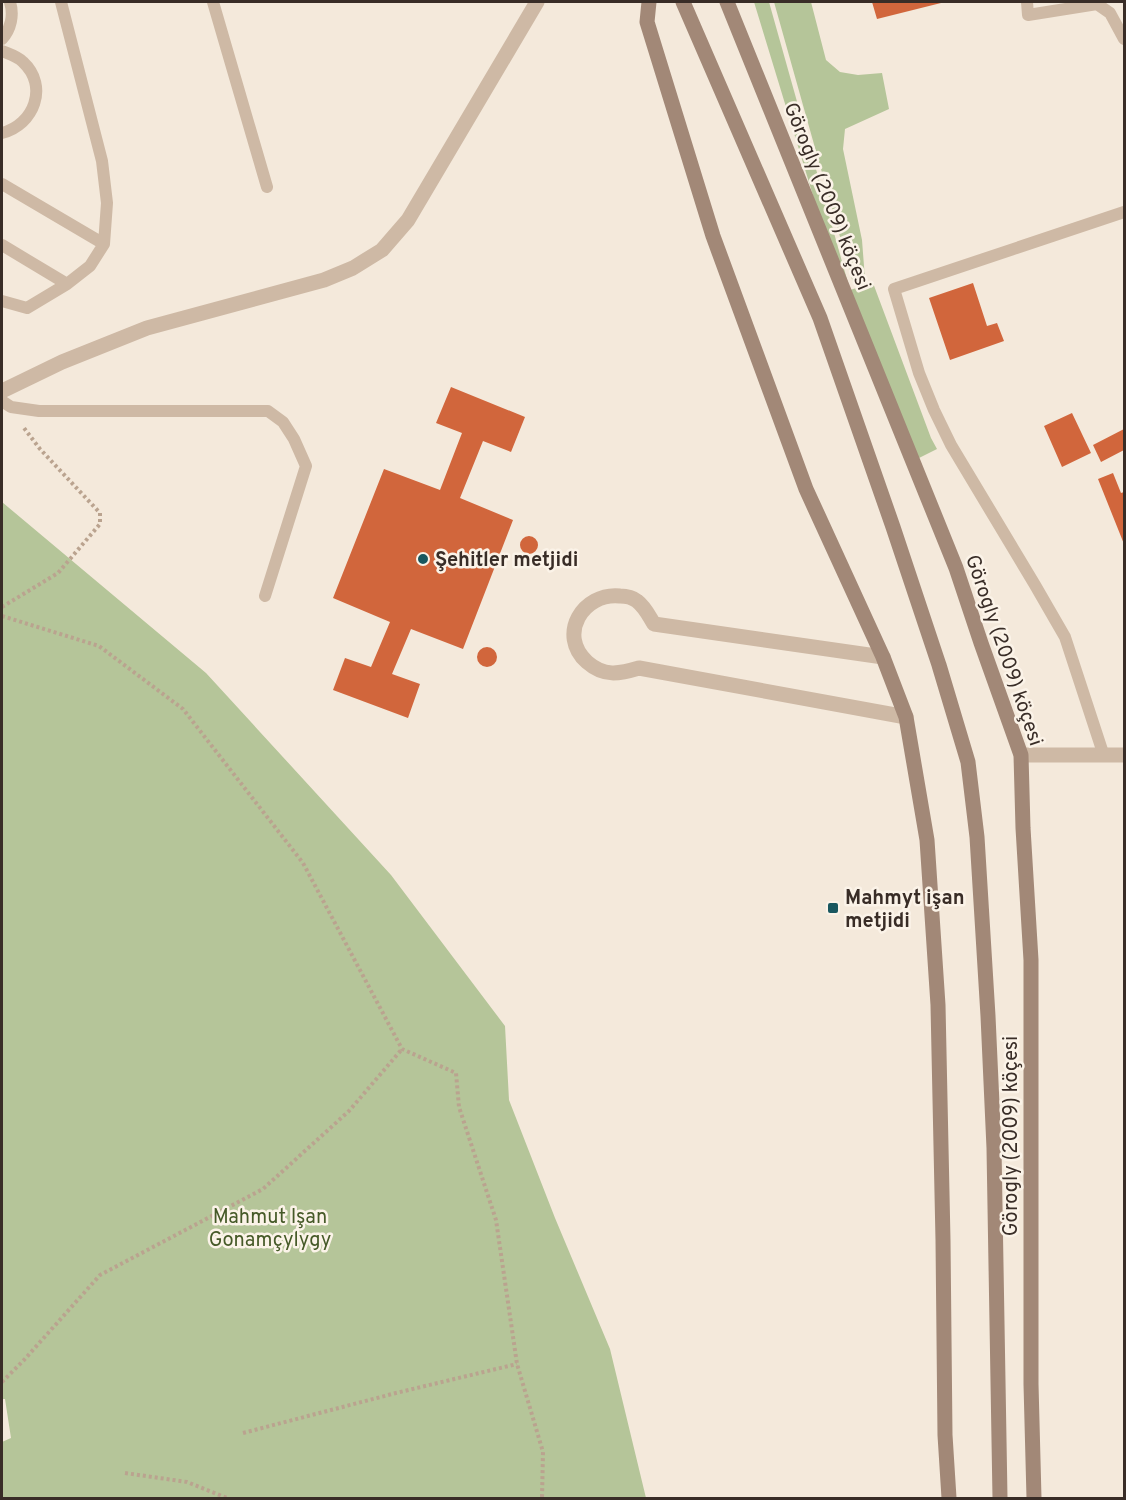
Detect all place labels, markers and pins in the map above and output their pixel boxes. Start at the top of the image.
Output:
place label: Şehitler metjidi [435,548,578,574]
marker: Şehitler metjidi [416,552,430,566]
place label: Mahmyt işan metjidi [845,886,965,935]
marker: Mahmyt işan metjidi [826,901,840,915]

